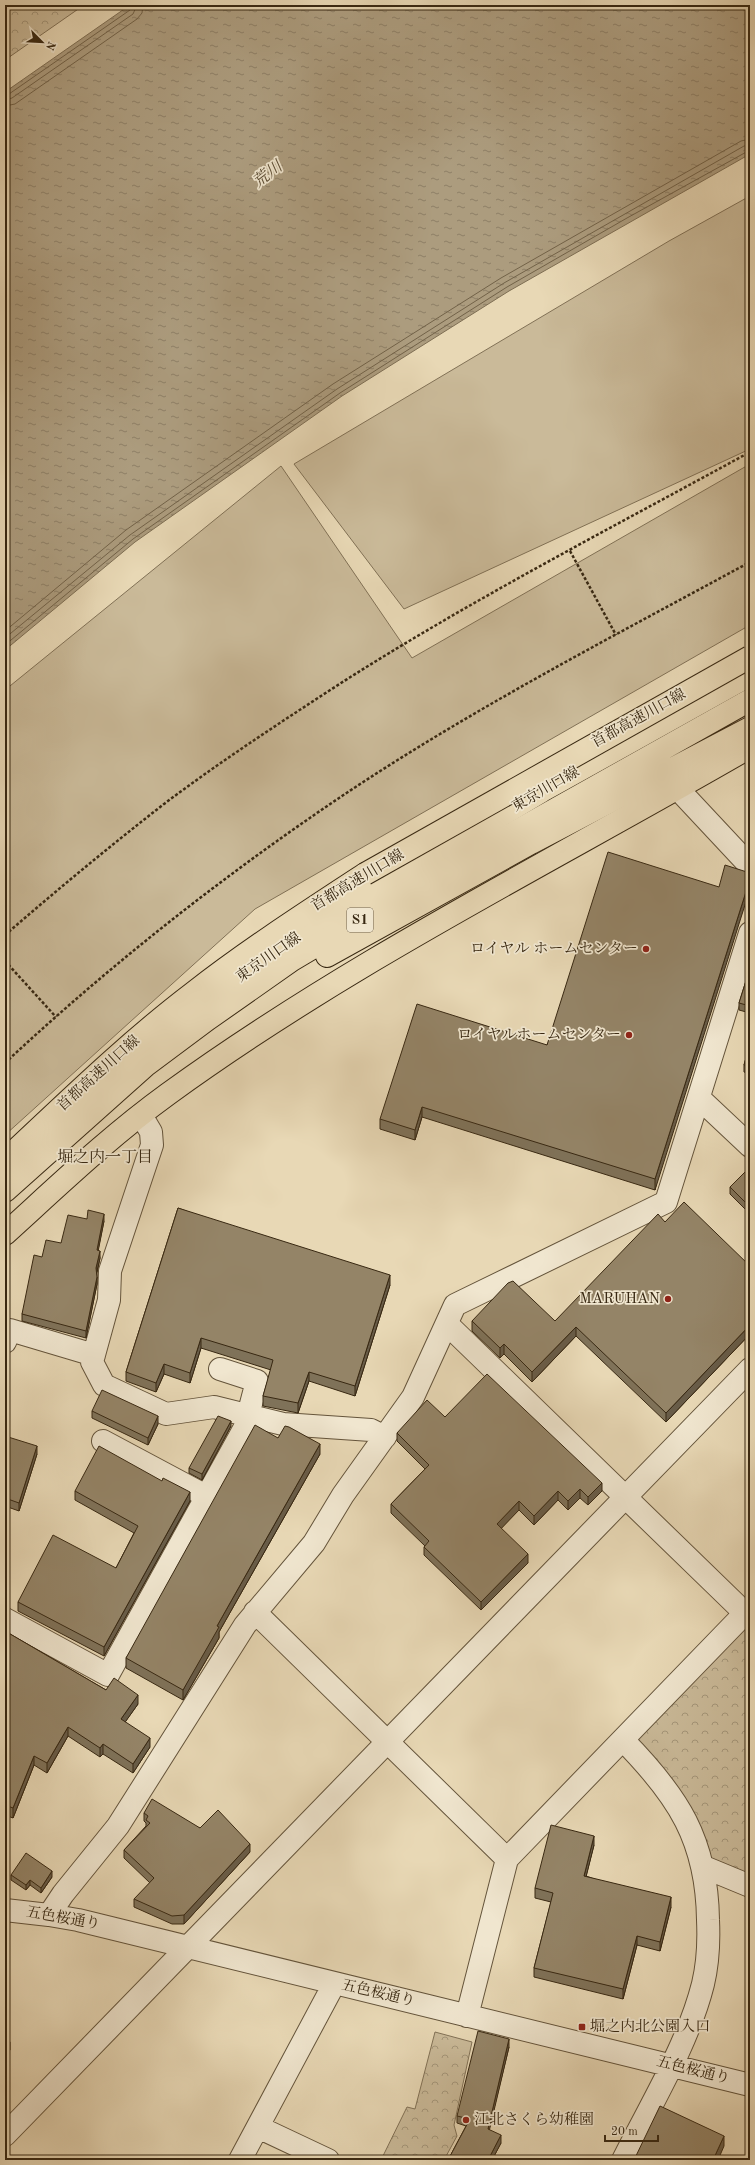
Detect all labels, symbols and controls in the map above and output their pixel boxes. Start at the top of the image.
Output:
north arrow [22,22,62,62]
text: N [43,39,56,52]
water label: 荒川 [249,156,287,191]
street label: 首都高速川口線 [588,685,689,751]
street label: 東京川口線 [509,763,582,815]
street label: 首都高速川口線 [308,846,407,914]
road number: S1 [347,908,373,932]
street label: 東京川口線 [233,929,304,986]
place label: ロイヤル ホームセンター [470,941,638,957]
marker: ロイヤル ホームセンター [641,944,651,954]
place label: ロイヤルホームセンター [457,1027,621,1043]
marker: ロイヤルホームセンター [624,1030,634,1040]
street label: 首都高速川口線 [54,1032,143,1115]
district label: 堀之内一丁目 [57,1148,153,1166]
place label: MARUHAN [579,1292,660,1307]
marker: MARUHAN [663,1294,673,1304]
street label: 五色桜通り [25,1903,102,1933]
street label: 五色桜通り [340,1976,417,2010]
place label: 堀之内北公園入口 [590,2018,710,2035]
marker: 堀之内北公園入口 [577,2022,587,2032]
street label: 五色桜通り [655,2053,732,2087]
place label: 江北さくら幼稚園 [474,2111,594,2128]
marker: 江北さくら幼稚園 [461,2115,471,2125]
scale bar [605,2117,658,2143]
text: 20 m [611,2126,638,2138]

